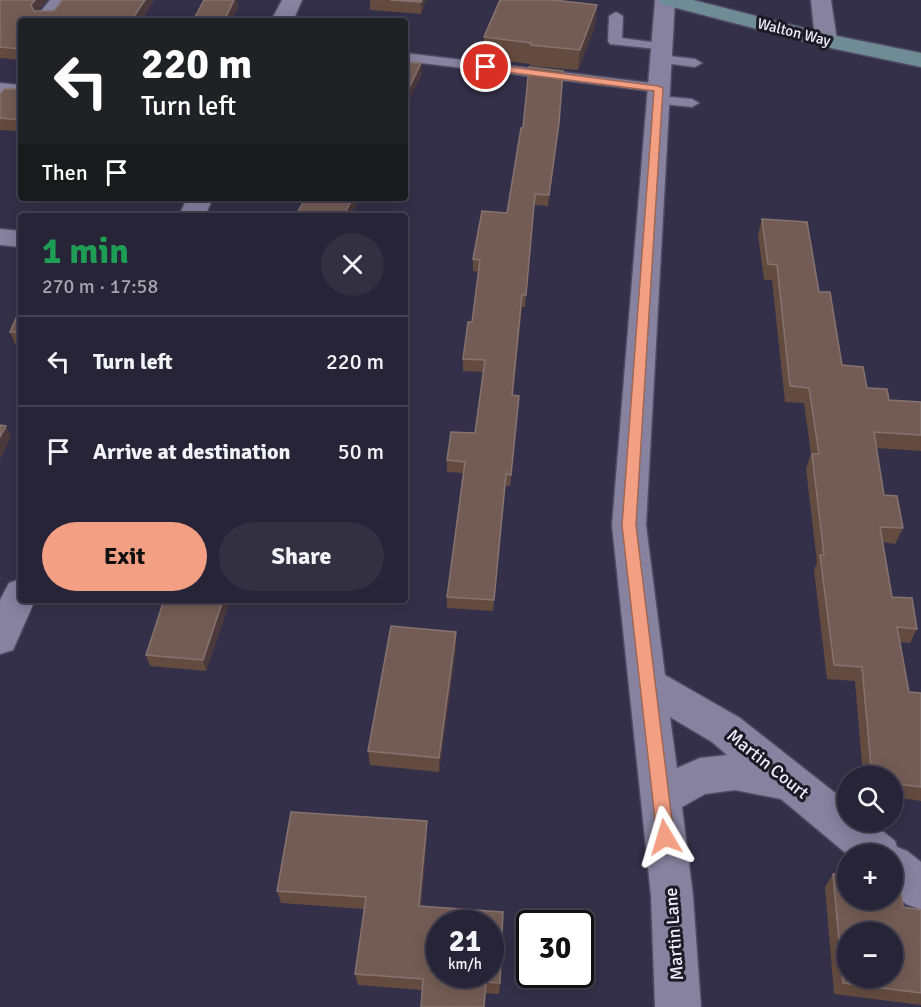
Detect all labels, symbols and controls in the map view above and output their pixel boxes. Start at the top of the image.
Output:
street label: Walton Way [755,14,833,50]
text: 220 m [141,39,252,90]
pin [460,41,511,92]
icon: left [42,42,120,120]
icon: arrive [469,50,502,83]
text: Turn left [141,90,236,123]
icon: arrive [100,156,133,189]
text: Then [42,159,88,186]
text: 1 min [42,229,129,274]
button: close [321,233,384,296]
text: 270 m · 17:58 [42,274,158,299]
icon: left [42,345,75,378]
text: Turn left [93,348,173,375]
text: 220 m [326,348,384,375]
icon: arrive [42,435,75,468]
text: Arrive at destination [93,438,290,465]
text: 50 m [338,438,384,465]
button: Exit [42,522,207,591]
button: Share [219,522,384,591]
street label: Martin Court [723,724,813,804]
map controls [837,766,903,988]
button: search [837,766,903,832]
position arrow [633,805,697,869]
button: + [837,844,903,910]
street label: Martin Lane [660,887,688,981]
speed limit sign: 30 [516,910,594,988]
button: − [837,922,903,988]
text: 21 [449,923,481,960]
text: km/h [448,955,482,973]

